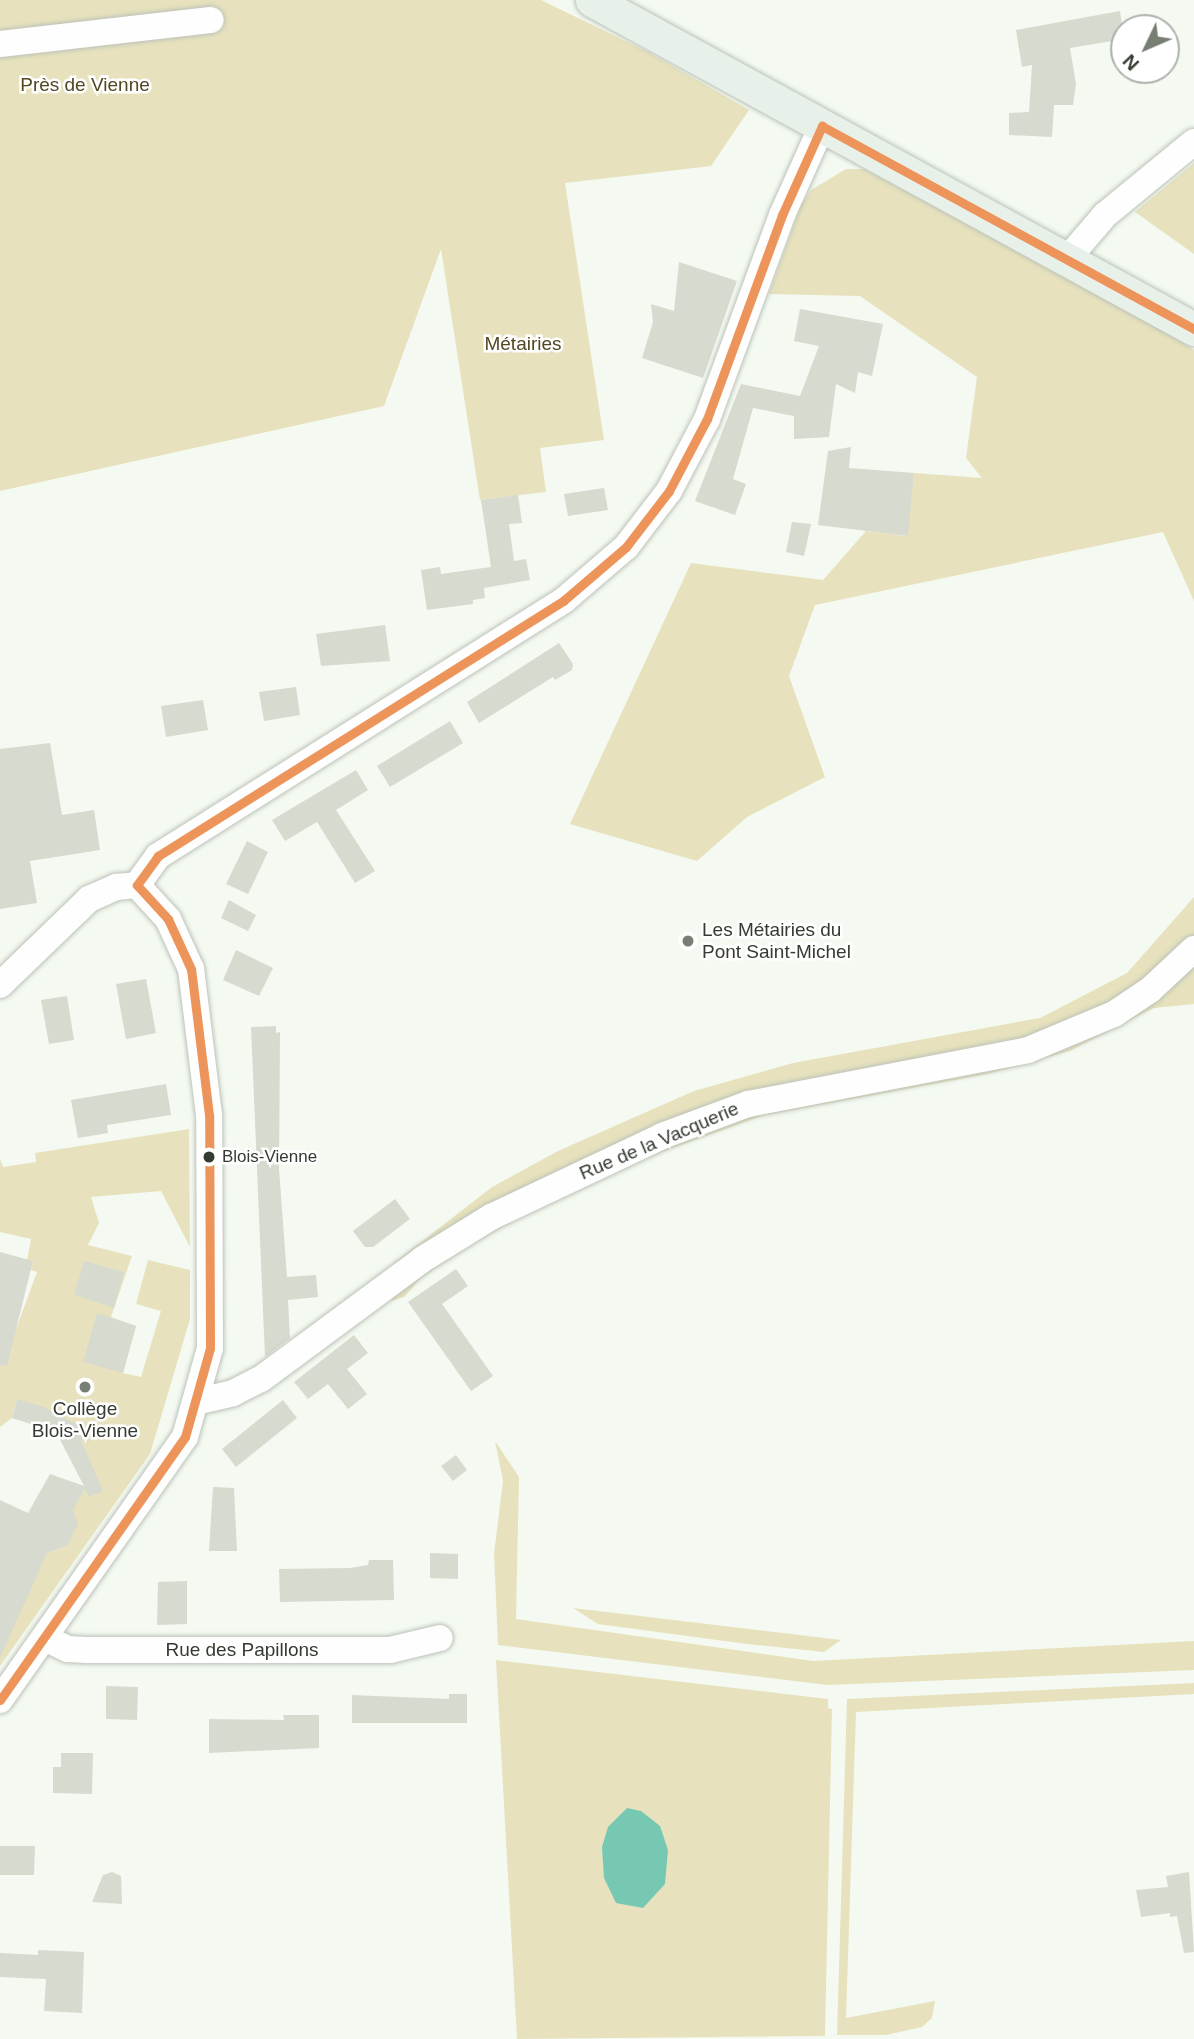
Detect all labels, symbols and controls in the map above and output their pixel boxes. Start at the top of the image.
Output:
north arrow [1110,14,1180,84]
text: N [1119,50,1143,75]
park label: Près de Vienne [20,74,150,96]
park label: Métairies [484,333,562,355]
place label: Les Métairies du Pont Saint-Michel [702,919,851,963]
marker: Les Métairies du Pont Saint-Michel [680,933,696,949]
street label: Rue de la Vacquerie [576,1097,742,1185]
place label: Blois-Vienne [222,1147,317,1167]
marker: Blois-Vienne [202,1150,216,1164]
marker: Collège Blois-Vienne [77,1379,93,1395]
place label: Collège Blois-Vienne [32,1398,138,1442]
street label: Rue des Papillons [165,1639,319,1661]

